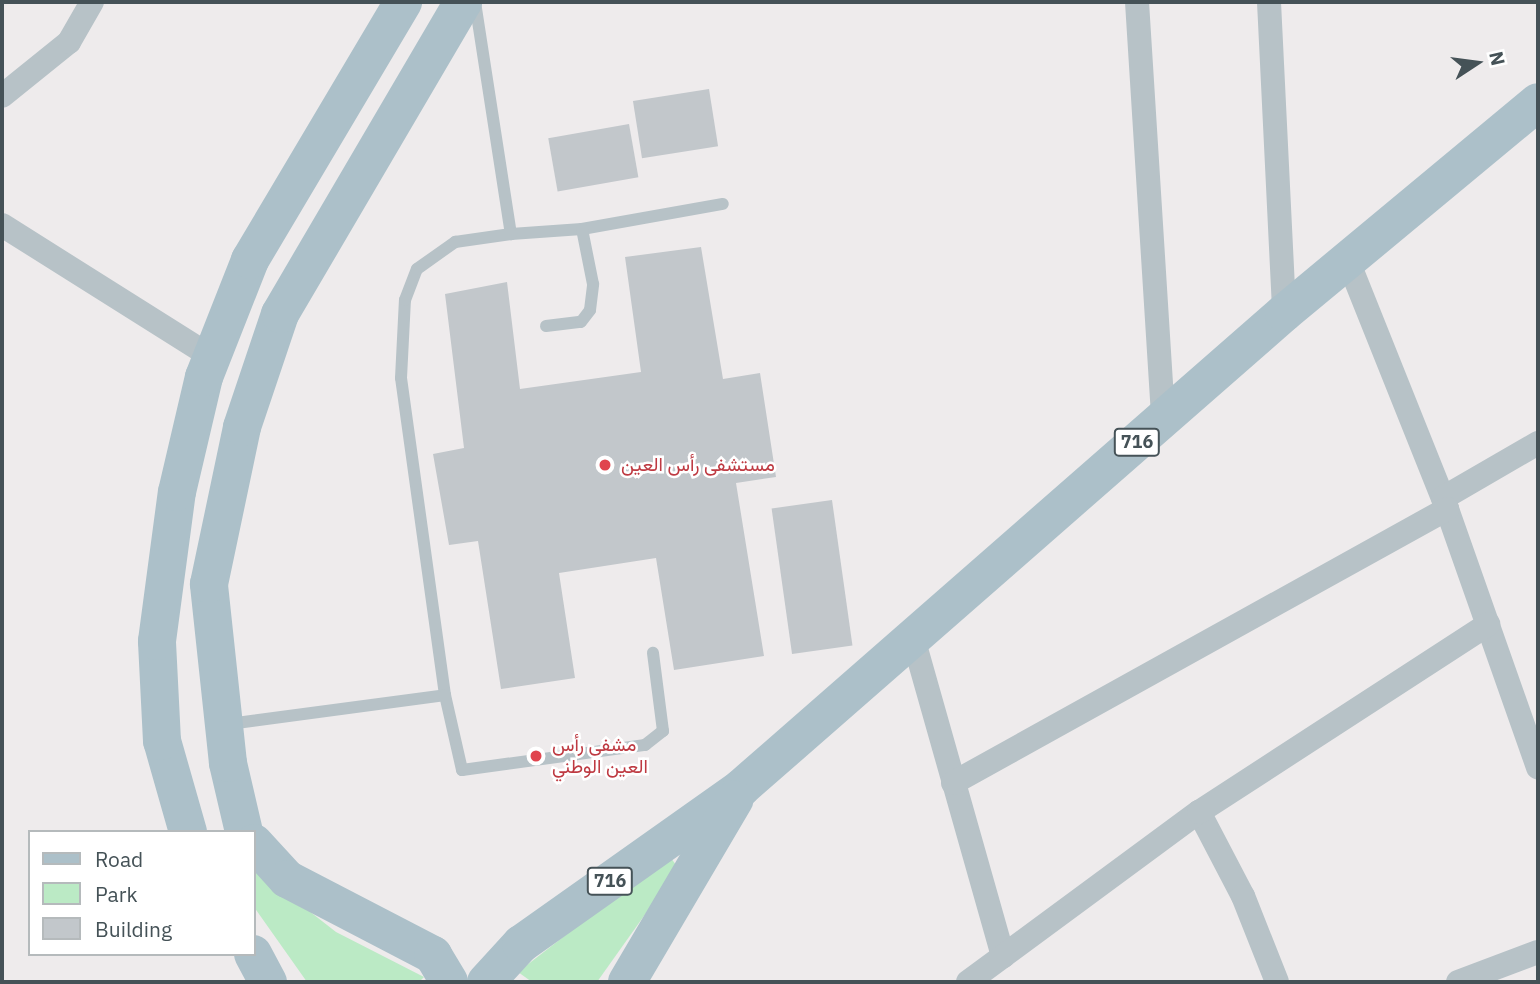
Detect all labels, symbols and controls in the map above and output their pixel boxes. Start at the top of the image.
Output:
north arrow [1442,28,1512,98]
text: N [1484,49,1511,68]
road number: 716 [1112,428,1162,457]
place label: مستشفى رأس العين [621,454,775,476]
marker: مستشفى رأس العين [595,455,615,475]
place label: مشفى رأس العين الوطني [552,734,648,778]
marker: مشفى رأس العين الوطني [526,746,546,766]
legend [28,830,256,956]
text: Road [95,845,143,873]
road number: 716 [586,866,634,896]
text: Park [95,880,138,908]
text: Building [95,915,172,943]

